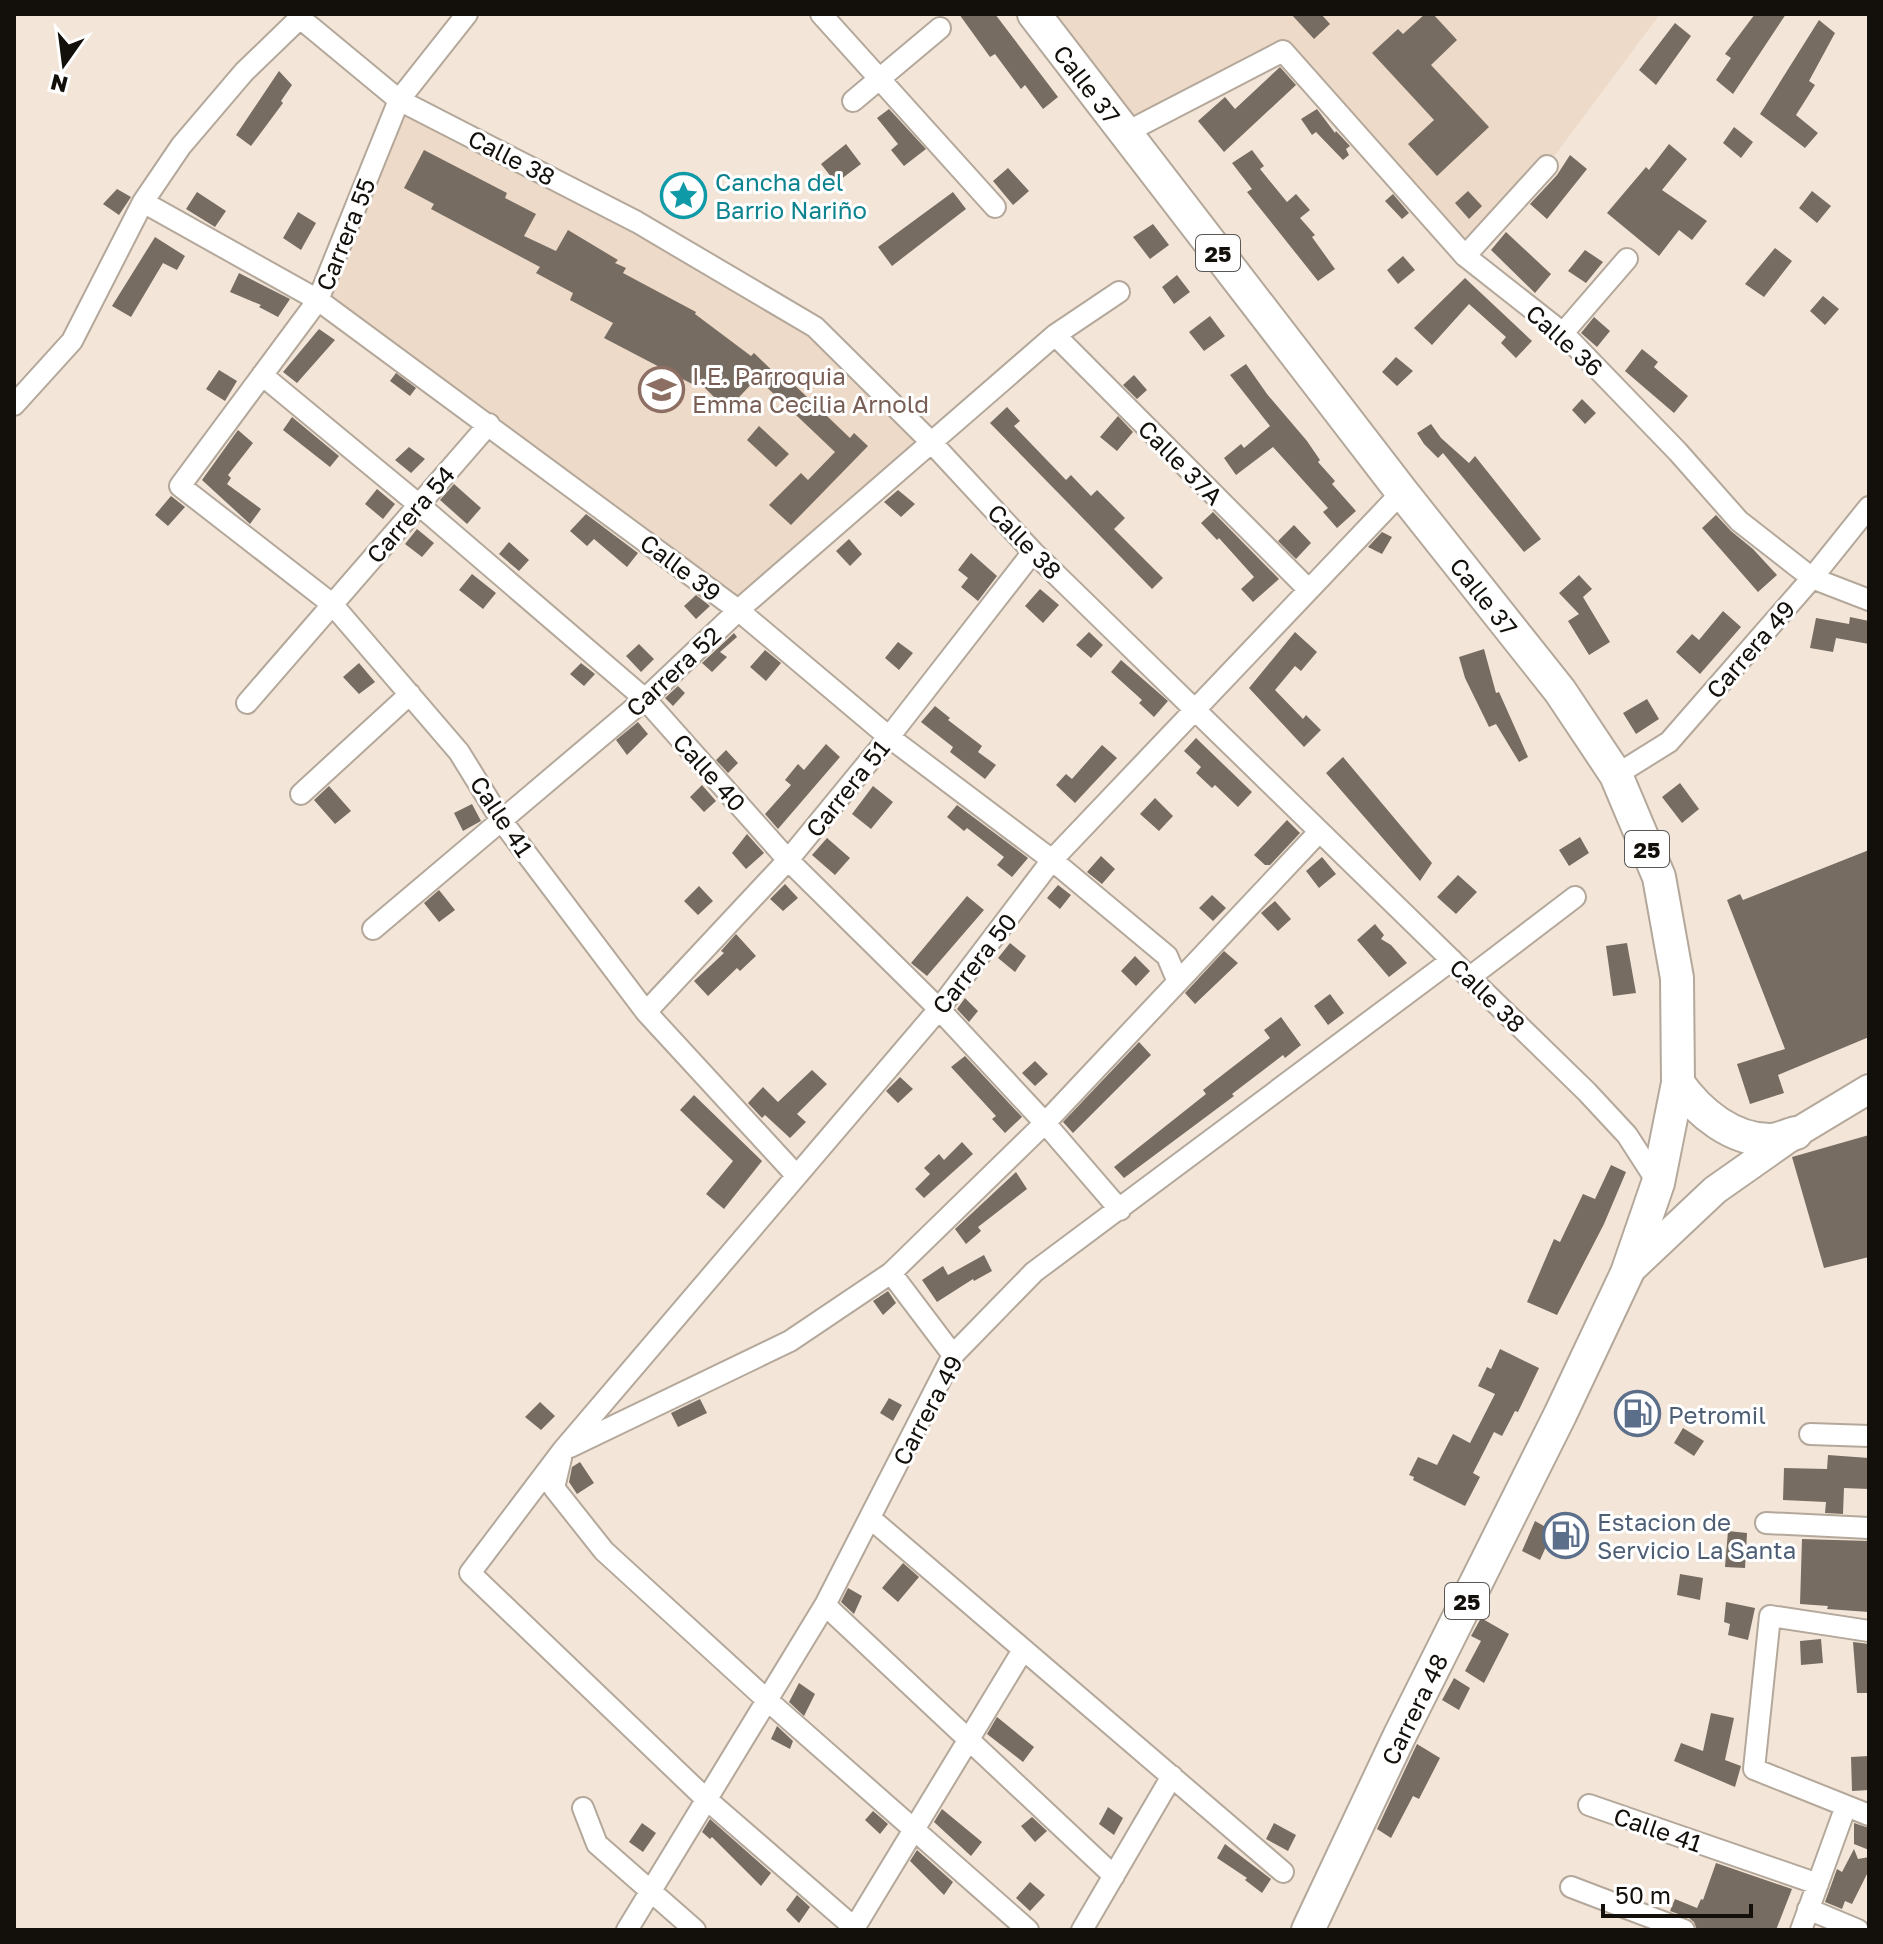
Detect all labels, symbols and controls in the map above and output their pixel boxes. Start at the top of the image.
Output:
north arrow [24,24,104,104]
street label: Calle 37 [1048,39,1127,129]
text: N [48,69,70,99]
street label: Calle 38 [464,123,560,191]
place label: Cancha del Barrio Nariño [715,167,867,224]
place icon: Cancha del Barrio Nariño [660,171,708,219]
street label: Carrera 55 [309,173,381,295]
road number: 25 [1196,235,1240,271]
street label: Calle 36 [1521,298,1609,382]
place label: I.E. Parroquia Emma Cecilia Arnold [692,361,929,418]
school or university icon: I.E. Parroquia Emma Cecilia Arnold [637,365,685,413]
street label: Calle 37A [1133,414,1229,510]
street label: Carrera 54 [360,459,460,569]
street label: Calle 38 [982,497,1068,585]
street label: Calle 39 [635,527,727,607]
street label: Calle 37 [1445,551,1524,641]
street label: Carrera 49 [1700,594,1800,704]
street label: Carrera 52 [620,620,726,722]
street label: Calle 40 [668,727,752,817]
street label: Carrera 51 [799,734,895,842]
street label: Calle 41 [464,770,540,862]
road number: 25 [1625,831,1669,867]
street label: Carrera 50 [926,907,1022,1019]
street label: Calle 38 [1444,952,1532,1038]
street label: Carrera 49 [886,1350,968,1470]
fuel station icon: Petromil [1613,1390,1661,1438]
place label: Petromil [1668,1400,1766,1429]
place label: Estacion de Servicio La Santa [1597,1507,1796,1564]
fuel station icon: Estacion de Servicio La Santa [1542,1511,1590,1559]
road number: 25 [1445,1583,1489,1619]
street label: Carrera 48 [1375,1649,1453,1769]
street label: Calle 41 [1610,1800,1706,1858]
scale bar [1603,1868,1751,1918]
text: 50 m [1615,1880,1671,1909]

